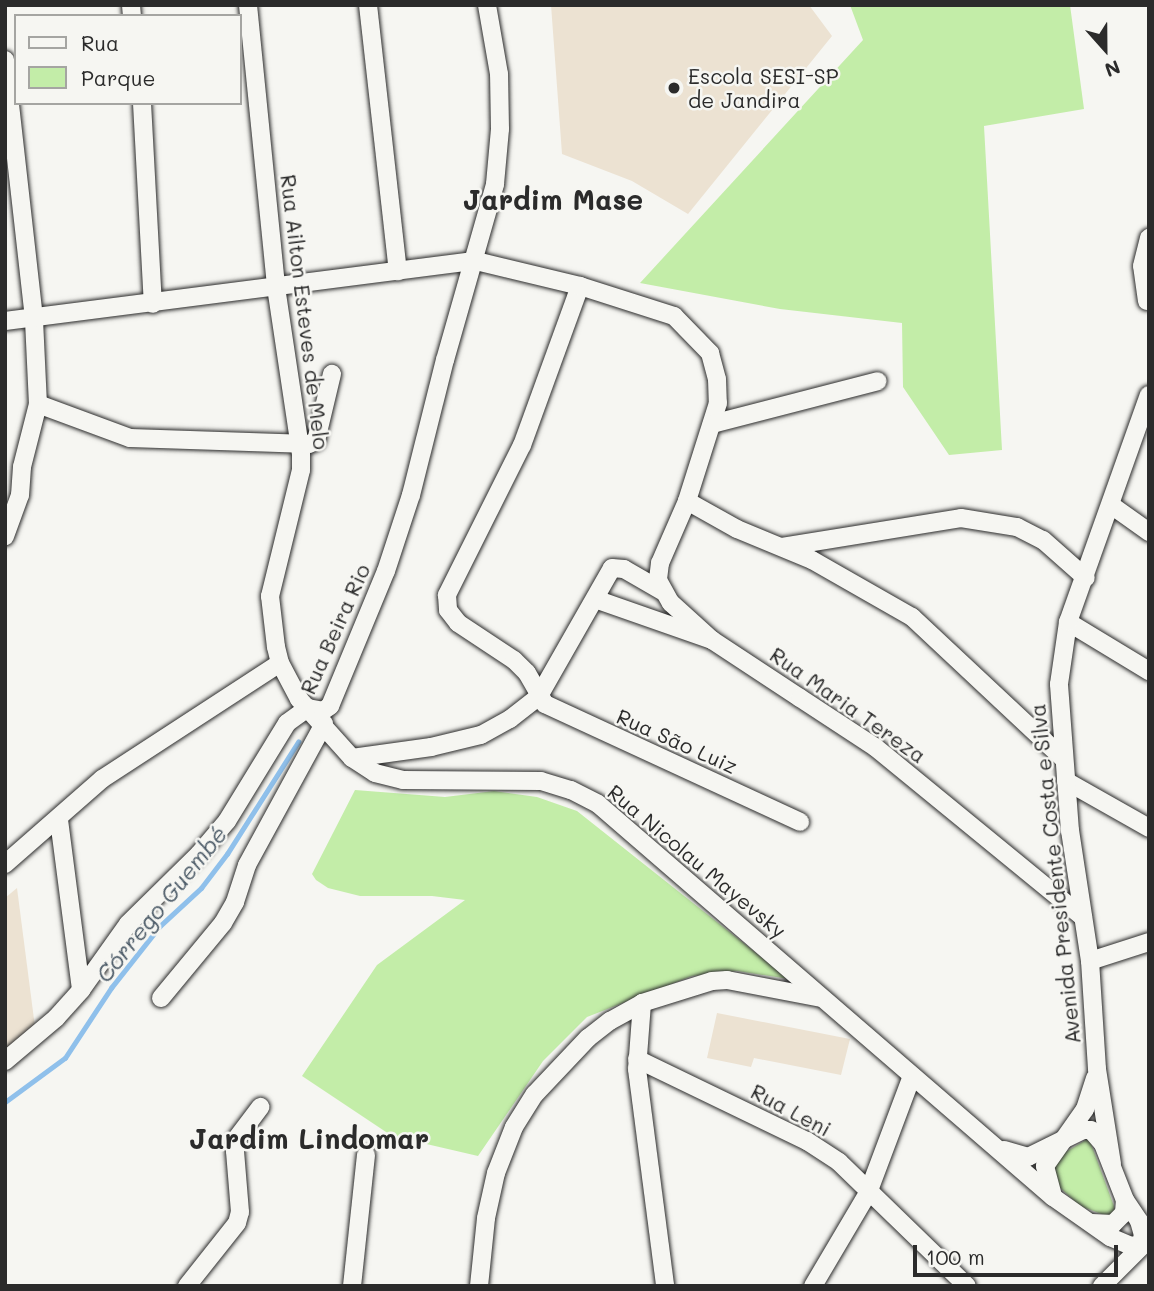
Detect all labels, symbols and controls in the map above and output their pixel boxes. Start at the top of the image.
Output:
legend [14,14,242,105]
north arrow [1070,14,1140,84]
text: Rua [81,29,119,56]
text: N [1102,55,1124,83]
place label: Escola SESI-SP de Jandira [688,63,839,113]
text: Parque [81,64,155,91]
marker: Escola SESI-SP de Jandira [666,80,682,96]
street label: Rua Ailton Esteves de Melo [276,173,334,451]
district label: Jardim Mase [463,182,643,216]
street label: Rua Beira Rio [295,560,375,698]
street label: Rua Maria Tereza [765,642,931,768]
street label: Rua São Luiz [613,703,741,779]
street label: Avenida Presidente Costa e Silva [1025,703,1085,1045]
street label: Rua Nicolau Mayevsky [603,779,791,943]
water label: Córrego Guembé [90,820,232,988]
street label: Rua Leni [747,1078,835,1142]
district label: Jardim Lindomar [189,1121,429,1155]
scale bar [916,1232,1121,1276]
text: 100 m [926,1243,985,1270]

